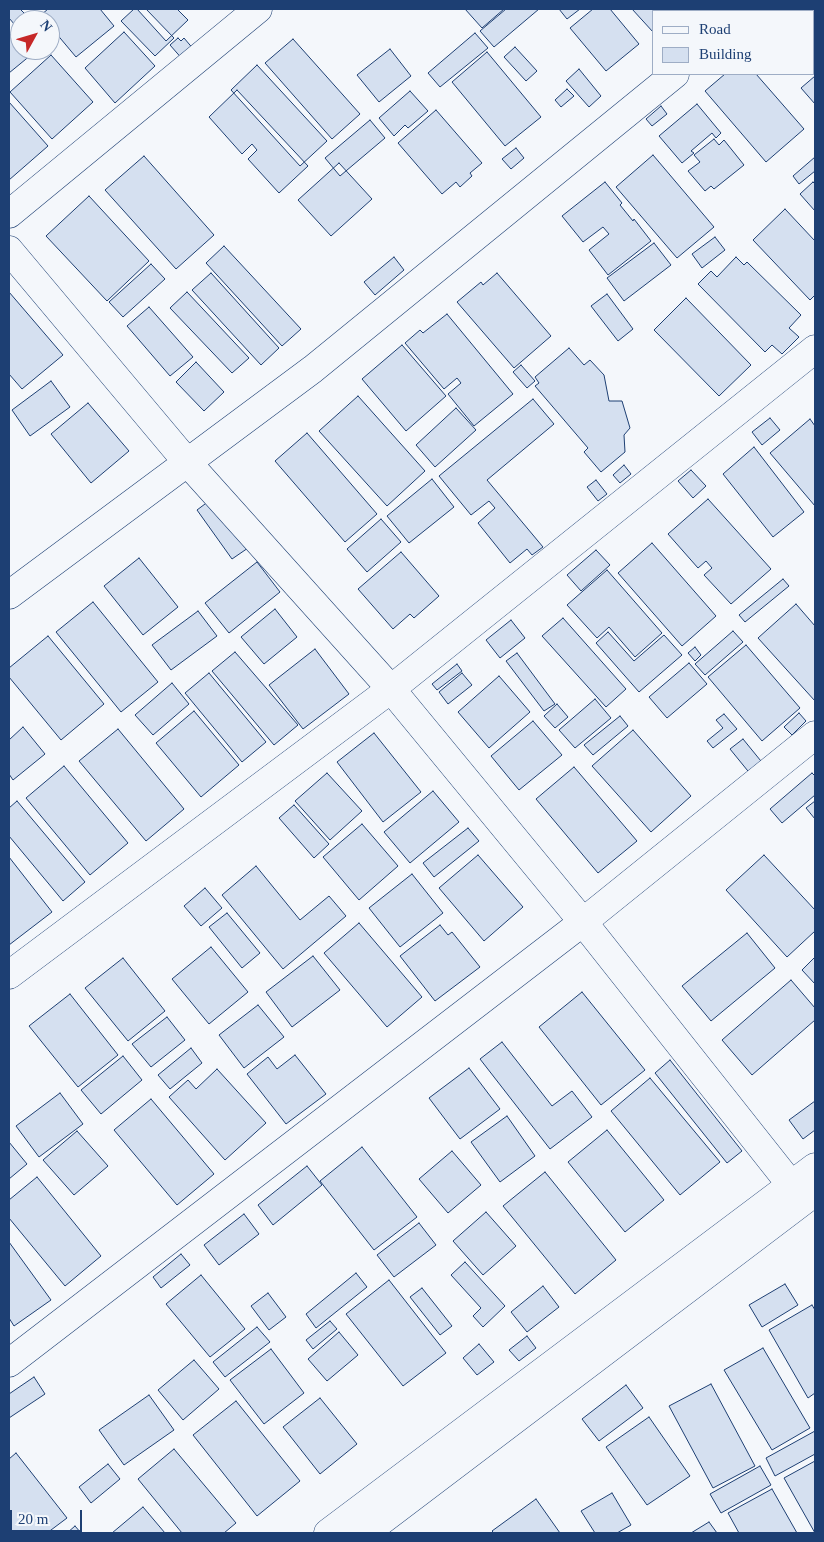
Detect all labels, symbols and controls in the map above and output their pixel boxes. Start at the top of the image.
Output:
north arrow [10,10,60,60]
legend [652,10,814,75]
text: N [37,17,55,35]
text: Road [699,21,731,37]
text: Building [699,46,752,62]
scale bar [12,1500,85,1532]
text: 20 m [18,1511,48,1527]

